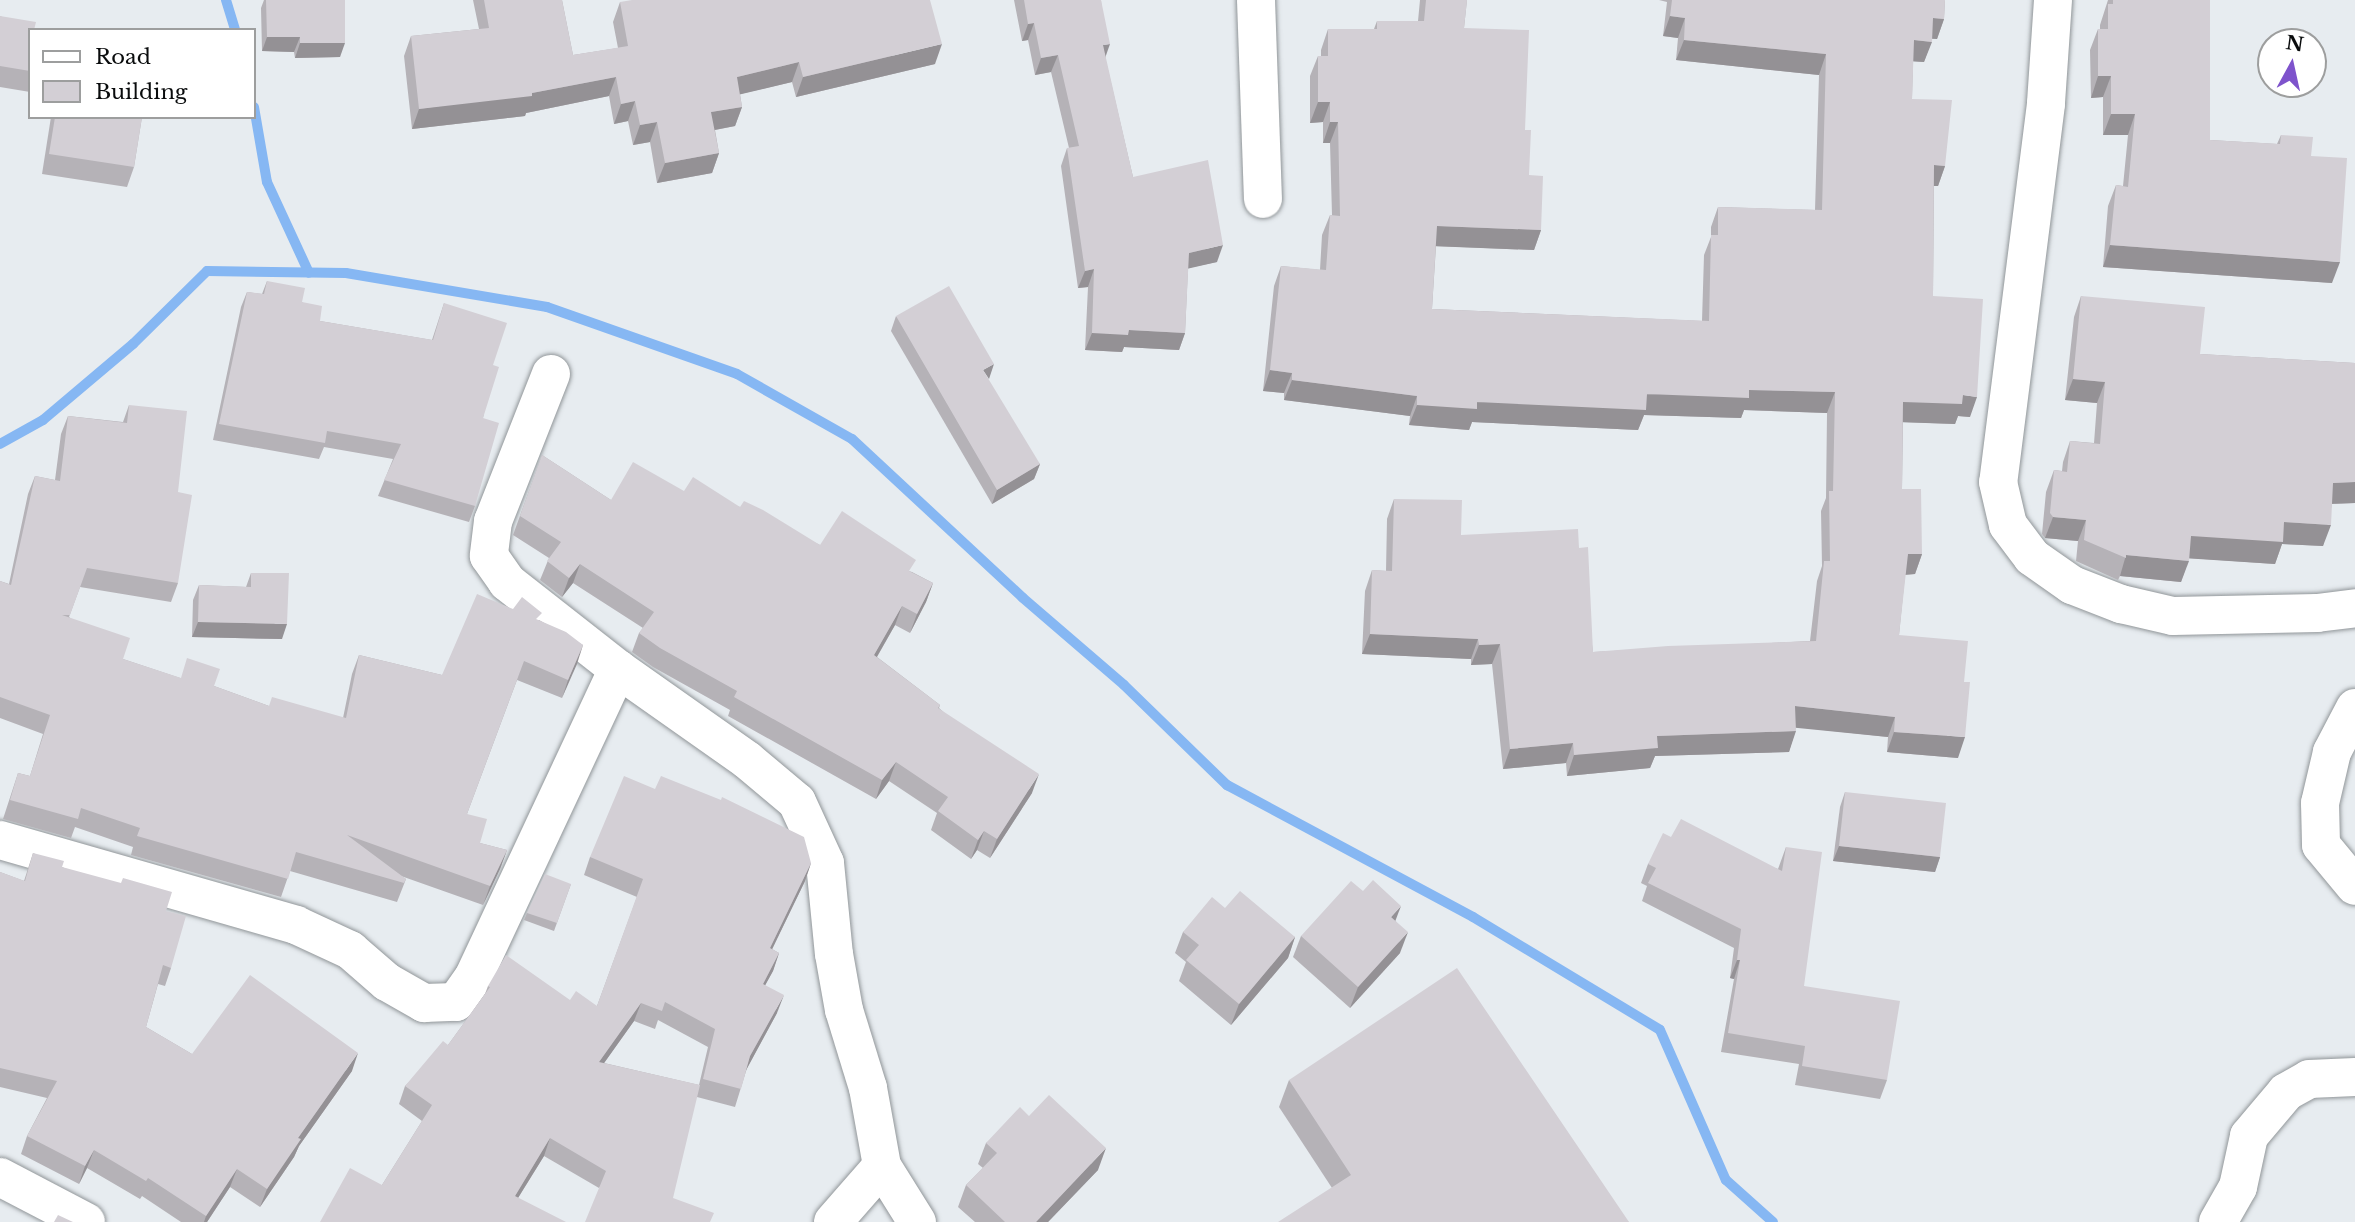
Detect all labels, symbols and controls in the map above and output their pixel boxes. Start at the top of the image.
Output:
legend [28,28,256,119]
north arrow [2257,28,2327,98]
text: N [2284,31,2305,56]
text: Road [95,44,151,70]
text: Building [95,79,187,105]

